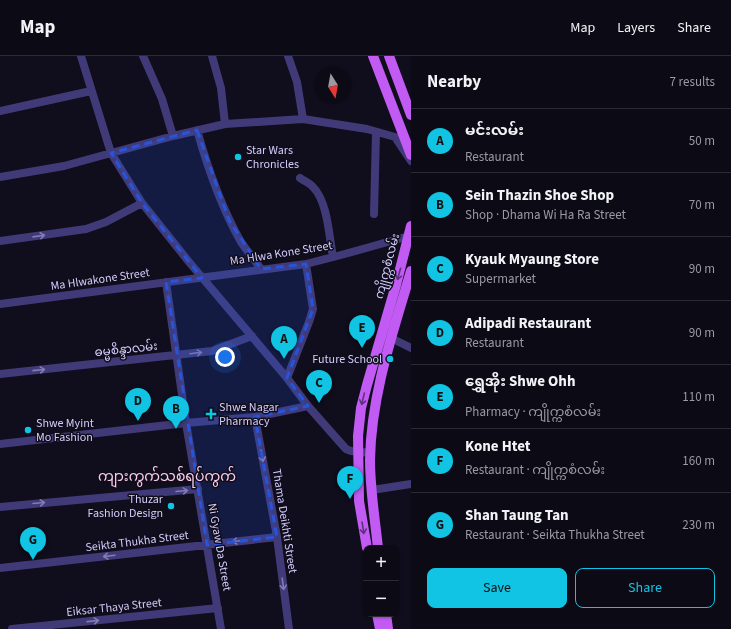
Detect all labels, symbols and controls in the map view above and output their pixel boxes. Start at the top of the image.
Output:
text: Map [20,14,55,41]
text: Map [570,18,595,38]
text: Layers [617,18,655,38]
text: Share [677,18,711,38]
north arrow [315,68,351,104]
text: Nearby [427,70,481,94]
text: 7 results [670,73,715,91]
text: မင်းလမ်း [465,120,524,141]
text: A [436,132,444,150]
text: 50 m [689,132,715,150]
place label: Star Wars Chronicles [246,142,299,173]
text: Restaurant [465,148,524,166]
marker: Star Wars Chronicles [233,152,243,162]
text: Sein Thazin Shoe Shop [465,185,614,206]
text: B [436,196,444,214]
text: 70 m [689,196,715,214]
text: Shop · Dhama Wi Ha Ra Street [465,206,626,224]
street label: ကျိုက္ကစံလမ်း [370,231,405,301]
one-way arrow [32,232,45,240]
street label: Ma Hlwa Kone Street [229,237,333,270]
text: Kyauk Myaung Store [465,249,599,270]
text: C [436,260,444,278]
text: 90 m [689,260,715,278]
street label: Ma Hlwakone Street [49,264,151,295]
one-way arrow [395,267,402,280]
text: Supermarket [465,270,536,288]
text: Adipadi Restaurant [465,313,591,334]
pin: E [349,315,375,348]
text: D [436,324,444,342]
text: 90 m [689,324,715,342]
pin: A [271,326,297,359]
text: Restaurant [465,334,524,352]
street label: ဓမ္မစိန္ဒာလမ်း [94,337,158,363]
your location [215,347,235,367]
one-way arrow [189,349,202,357]
place label: Future School [312,351,382,368]
marker: Future School [385,354,395,364]
one-way arrow [32,366,45,374]
pin: C [306,370,332,403]
text: ရွှေအိုး Shwe Ohh [465,371,576,392]
pin: D [125,388,151,421]
text: E [436,388,444,406]
text: 110 m [682,388,715,406]
one-way arrow [359,392,367,405]
pin: B [163,396,189,429]
place label: Shwe Nagar Pharmacy [219,399,280,430]
text: Pharmacy · ကျိုက္ကစံလမ်း [465,403,601,421]
marker: Shwe Nagar Pharmacy [206,409,216,419]
place label: Shwe Myint Mo Fashion [36,415,94,446]
marker: Shwe Myint Mo Fashion [23,425,33,435]
text: Kone Htet [465,436,531,457]
one-way arrow [258,449,266,462]
text: F [437,452,443,470]
text: 160 m [682,452,715,470]
text: Restaurant · ကျိုက္ကစံလမ်း [465,461,605,479]
district label: ကျားကွက်သစ်ရပ်ကွက် [98,466,236,488]
pin: F [337,466,363,499]
street label: Thama Deikhti Street [268,468,301,575]
one-way arrow [175,487,188,494]
place label: Thuzar Fashion Design [88,491,164,522]
one-way arrow [32,500,45,507]
marker: Thuzar Fashion Design [166,501,176,511]
street label: Ni Gyaw Da Street [203,502,236,592]
text: Shan Taung Tan [465,505,569,526]
text: G [436,516,444,534]
text: 230 m [682,516,715,534]
one-way arrow [360,521,368,534]
text: Restaurant · Seikta Thukha Street [465,526,645,544]
pin: G [20,527,46,560]
street label: Seikta Thukha Street [85,527,190,556]
one-way arrow [232,538,245,545]
map controls [363,545,399,617]
button: + [363,545,399,581]
one-way arrow [103,552,116,560]
button: Save [427,568,567,608]
button: Share [575,568,715,608]
one-way arrow [279,577,287,590]
button: − [363,581,399,617]
street label: Eiksar Thaya Street [66,594,163,621]
one-way arrow [86,617,99,625]

